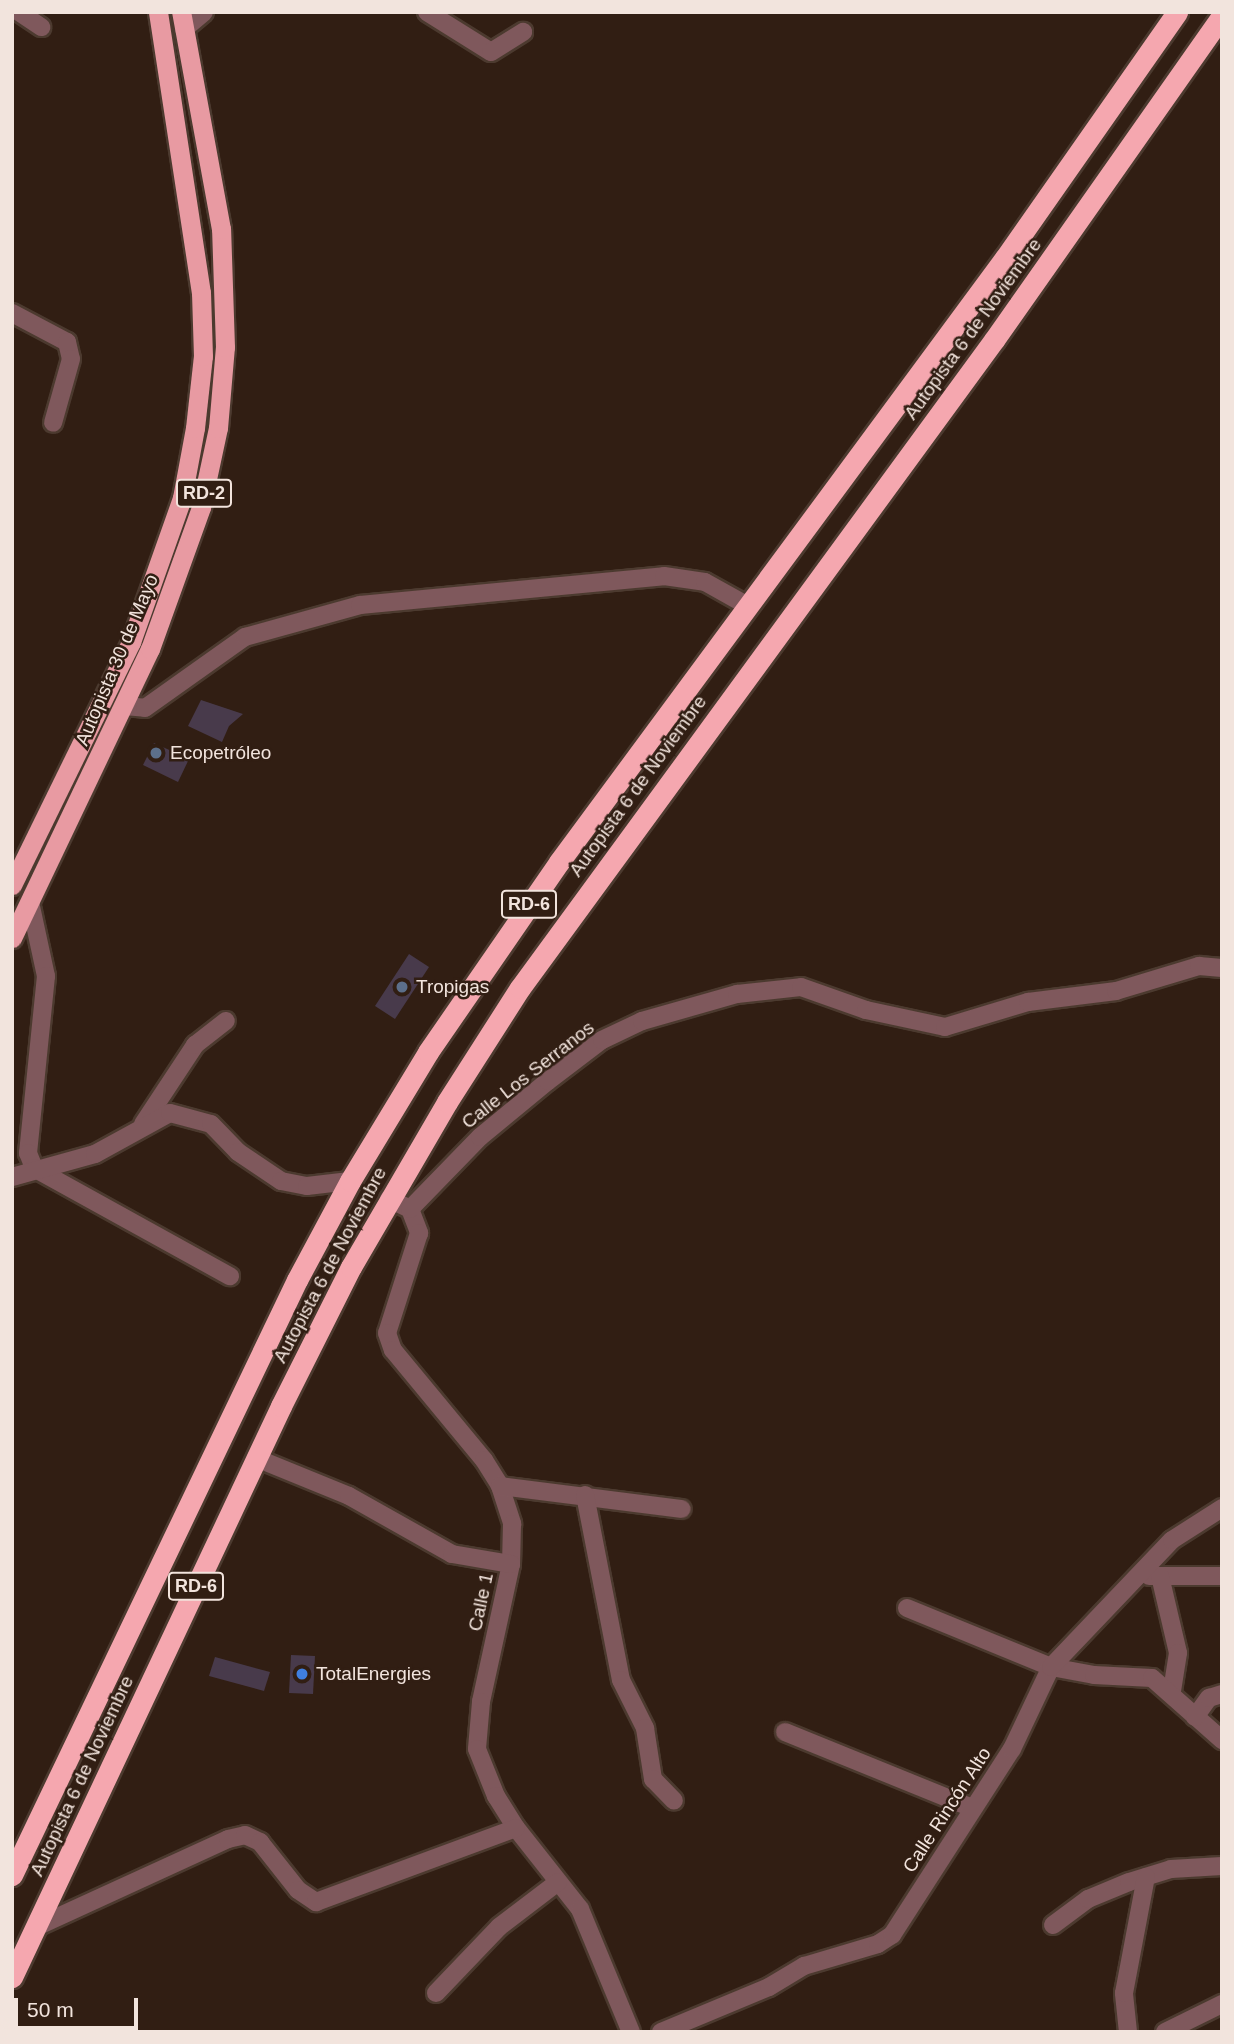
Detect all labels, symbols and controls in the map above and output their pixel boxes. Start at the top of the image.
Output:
street label: Autopista 6 de Noviembre [900,234,1046,424]
road number: RD-2 [174,478,234,508]
street label: Autopista 30 de Mayo [71,571,163,749]
street label: Autopista 6 de Noviembre [565,691,711,881]
place label: Ecopetróleo [170,742,271,764]
marker: Ecopetróleo [148,745,164,761]
road number: RD-6 [499,890,559,918]
place label: Tropigas [416,976,489,998]
marker: Tropigas [394,979,410,995]
street label: Calle Los Serranos [457,1016,599,1134]
street label: Autopista 6 de Noviembre [269,1163,391,1367]
street label: Calle 1 [464,1571,498,1633]
road number: RD-6 [166,1572,226,1601]
place label: TotalEnergies [316,1663,431,1685]
marker: TotalEnergies [294,1666,310,1682]
street label: Autopista 6 de Noviembre [25,1672,139,1880]
street label: Calle Rincón Alto [898,1743,996,1877]
scale bar [18,1984,142,2028]
text: 50 m [27,1998,74,2021]

